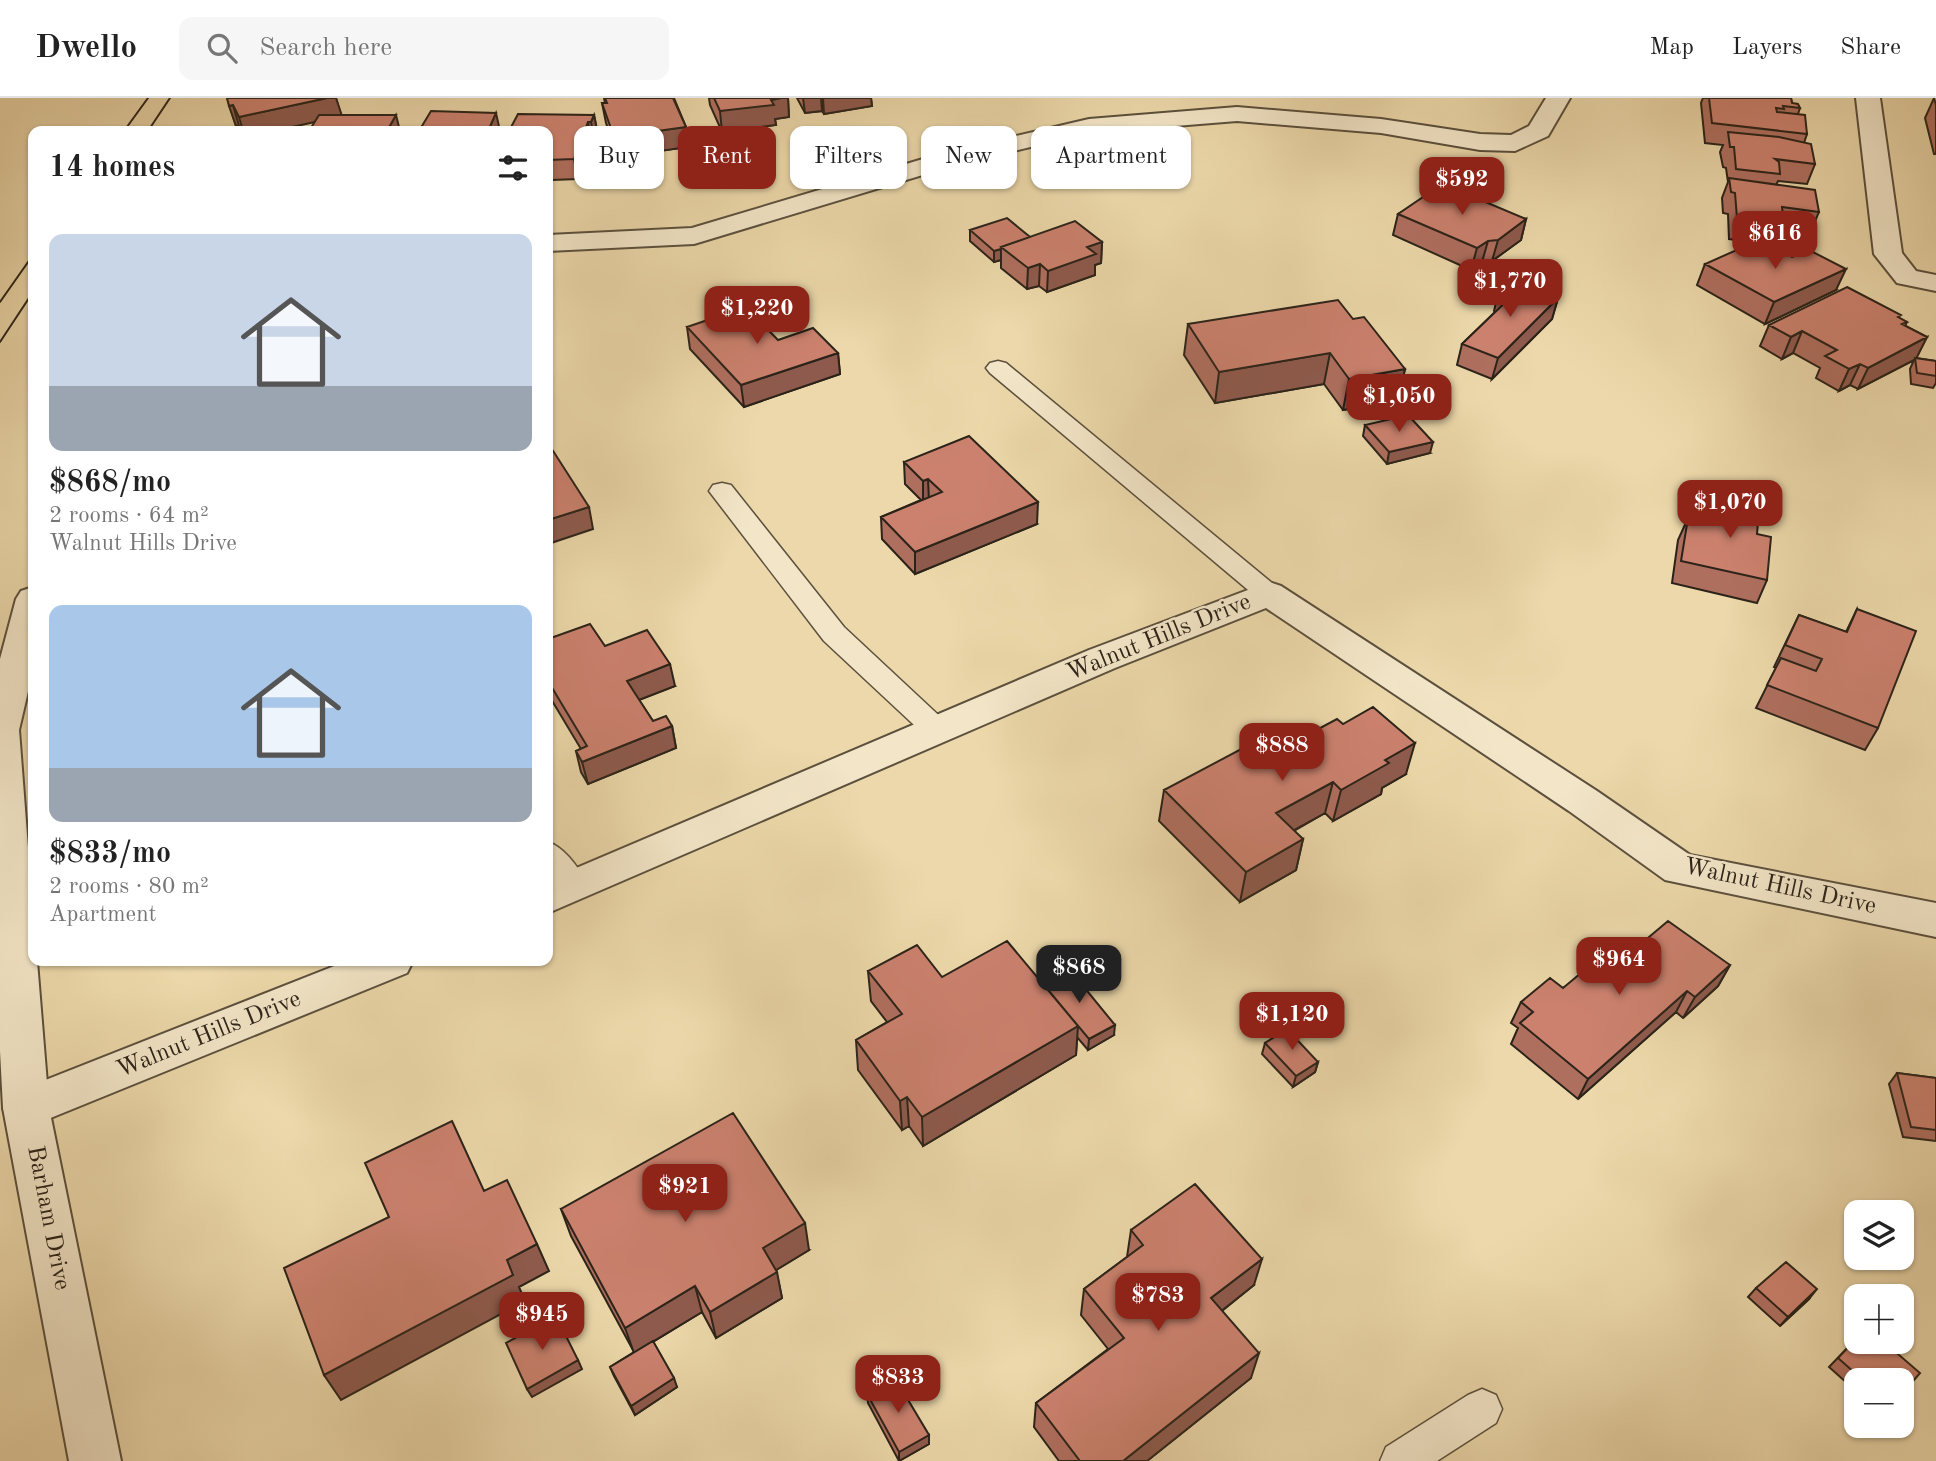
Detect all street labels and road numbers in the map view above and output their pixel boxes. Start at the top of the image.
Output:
street label: Walnut Hills Drive [1064,590,1254,686]
street label: Walnut Hills Drive [1682,855,1878,919]
street label: Walnut Hills Drive [114,987,304,1083]
street label: Barham Drive [22,1144,74,1292]

